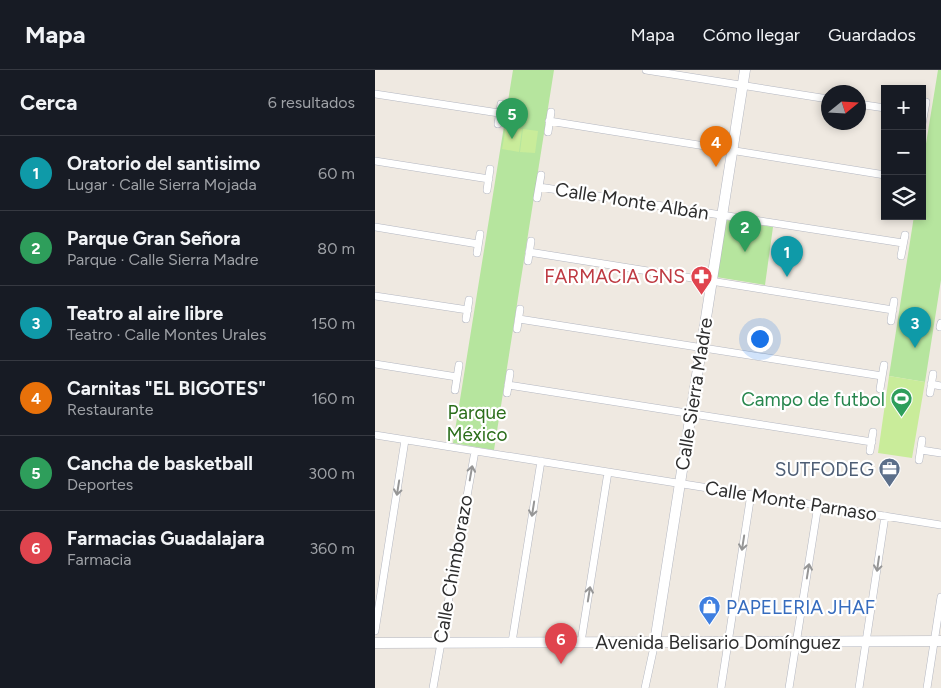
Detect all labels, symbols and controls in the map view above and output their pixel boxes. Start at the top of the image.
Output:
text: Mapa [25,20,86,49]
text: Mapa [630,24,675,46]
text: Cómo llegar [703,24,800,46]
text: Guardados [828,24,916,46]
north arrow [821,85,866,130]
map controls [881,85,926,220]
button: + [881,85,926,130]
text: Cerca [20,90,77,115]
text: 6 resultados [268,93,355,112]
pin: 5 [496,98,528,139]
pin: 4 [700,126,732,167]
button: − [881,130,926,175]
text: Oratorio del santisimo [67,152,260,175]
text: 1 [33,164,39,183]
text: 60 m [318,164,355,183]
text: Lugar · Calle Sierra Mojada [67,175,257,194]
button: layers [881,175,926,220]
street label: Calle Monte Albán [554,178,710,224]
pin: 2 [729,211,761,252]
text: Parque Gran Señora [67,227,241,250]
pin: 1 [771,236,803,277]
text: 2 [31,239,41,258]
text: 80 m [317,239,355,258]
text: Parque · Calle Sierra Madre [67,250,258,269]
pharmacy icon: FARMACIA GNS [689,264,713,295]
place label: FARMACIA GNS [544,265,685,288]
text: Teatro al aire libre [67,302,223,325]
pin: 3 [899,307,931,348]
text: 3 [32,314,40,333]
text: 150 m [311,314,355,333]
street label: Calle Sierra Madre [671,316,717,472]
text: Teatro · Calle Montes Urales [67,325,266,344]
your location [747,326,773,352]
text: Carnitas "EL BIGOTES" [67,377,266,400]
sports icon: Campo de futbol [889,387,913,418]
place label: Campo de futbol [741,388,885,411]
text: 4 [31,389,41,408]
text: 160 m [312,389,355,408]
text: Restaurante [67,400,154,419]
park label: Parque México [446,401,508,446]
text: Cancha de basketball [67,452,253,475]
office icon: SUTFODEG [878,457,902,488]
place label: SUTFODEG [775,458,874,481]
text: 5 [31,464,41,483]
text: 300 m [308,464,355,483]
one-way arrow [466,466,476,482]
text: Deportes [67,475,133,494]
street label: Calle Monte Parnaso [703,476,879,526]
one-way arrow [392,480,402,496]
street label: Calle Chimborazo [429,493,477,645]
one-way arrow [528,501,538,517]
text: Farmacias Guadalajara [67,527,265,550]
one-way arrow [738,534,748,550]
text: 6 [31,539,41,558]
text: 360 m [309,539,355,558]
text: Farmacia [67,550,131,569]
one-way arrow [872,556,882,572]
one-way arrow [803,563,813,579]
one-way arrow [584,586,594,602]
shop icon: PAPELERIA JHAF [698,595,722,626]
place label: PAPELERIA JHAF [726,596,875,619]
pin: 6 [545,623,577,664]
street label: Avenida Belisario Domínguez [595,631,841,654]

